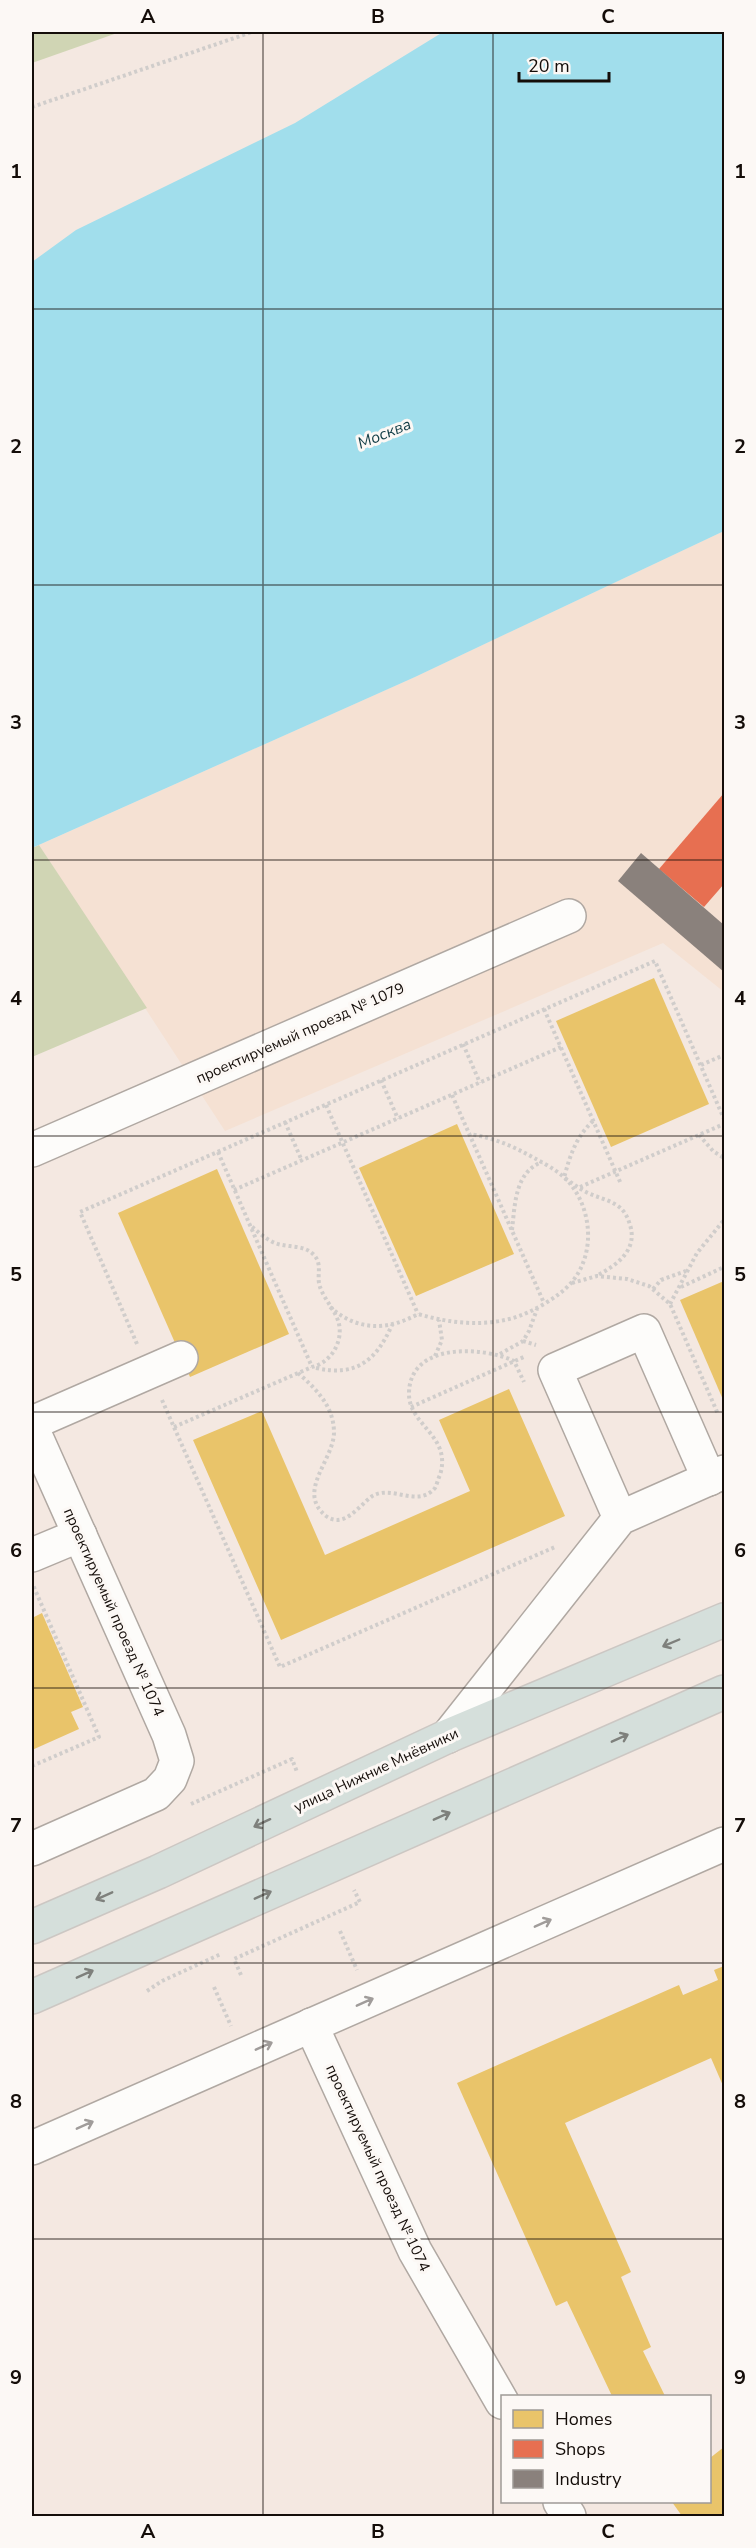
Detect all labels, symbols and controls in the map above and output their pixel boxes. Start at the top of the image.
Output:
text: A [141,3,156,30]
text: B [371,3,385,30]
text: C [601,3,615,30]
scale bar [519,45,609,83]
text: 20 m [528,54,570,78]
text: 1 [10,158,22,185]
text: 1 [734,158,746,185]
water label: Москва [354,413,415,455]
text: 2 [10,433,22,460]
text: 2 [734,433,746,460]
text: 3 [10,709,22,736]
text: 3 [734,709,746,736]
street label: проектируемый проезд № 1079 [193,978,407,1088]
text: 4 [10,985,22,1012]
text: 4 [734,985,746,1012]
text: 5 [10,1261,22,1288]
text: 5 [734,1261,746,1288]
street label: проектируемый проезд № 1074 [59,1505,169,1719]
text: 6 [10,1537,22,1564]
text: 6 [734,1537,746,1564]
one-way arrow [662,1638,680,1649]
street label: улица Нижние Мнёвники [290,1723,462,1817]
one-way arrow [611,1731,629,1743]
one-way arrow [432,1810,450,1821]
text: 7 [10,1812,22,1839]
text: 7 [734,1812,746,1839]
one-way arrow [253,1818,271,1830]
one-way arrow [254,1889,272,1900]
one-way arrow [95,1891,113,1902]
one-way arrow [534,1917,552,1928]
one-way arrow [76,1967,94,1978]
one-way arrow [355,1995,373,2007]
one-way arrow [254,2040,272,2051]
street label: проектируемый проезд № 1074 [321,2061,435,2275]
text: 8 [10,2088,22,2115]
text: 8 [734,2088,746,2115]
one-way arrow [76,2118,94,2129]
text: 9 [10,2364,22,2391]
text: 9 [734,2364,746,2391]
legend [501,2395,711,2503]
text: Homes [555,2407,612,2431]
text: Shops [555,2437,605,2461]
text: Industry [555,2467,622,2491]
text: A [141,2518,156,2545]
text: B [371,2518,385,2545]
text: C [601,2518,615,2545]

